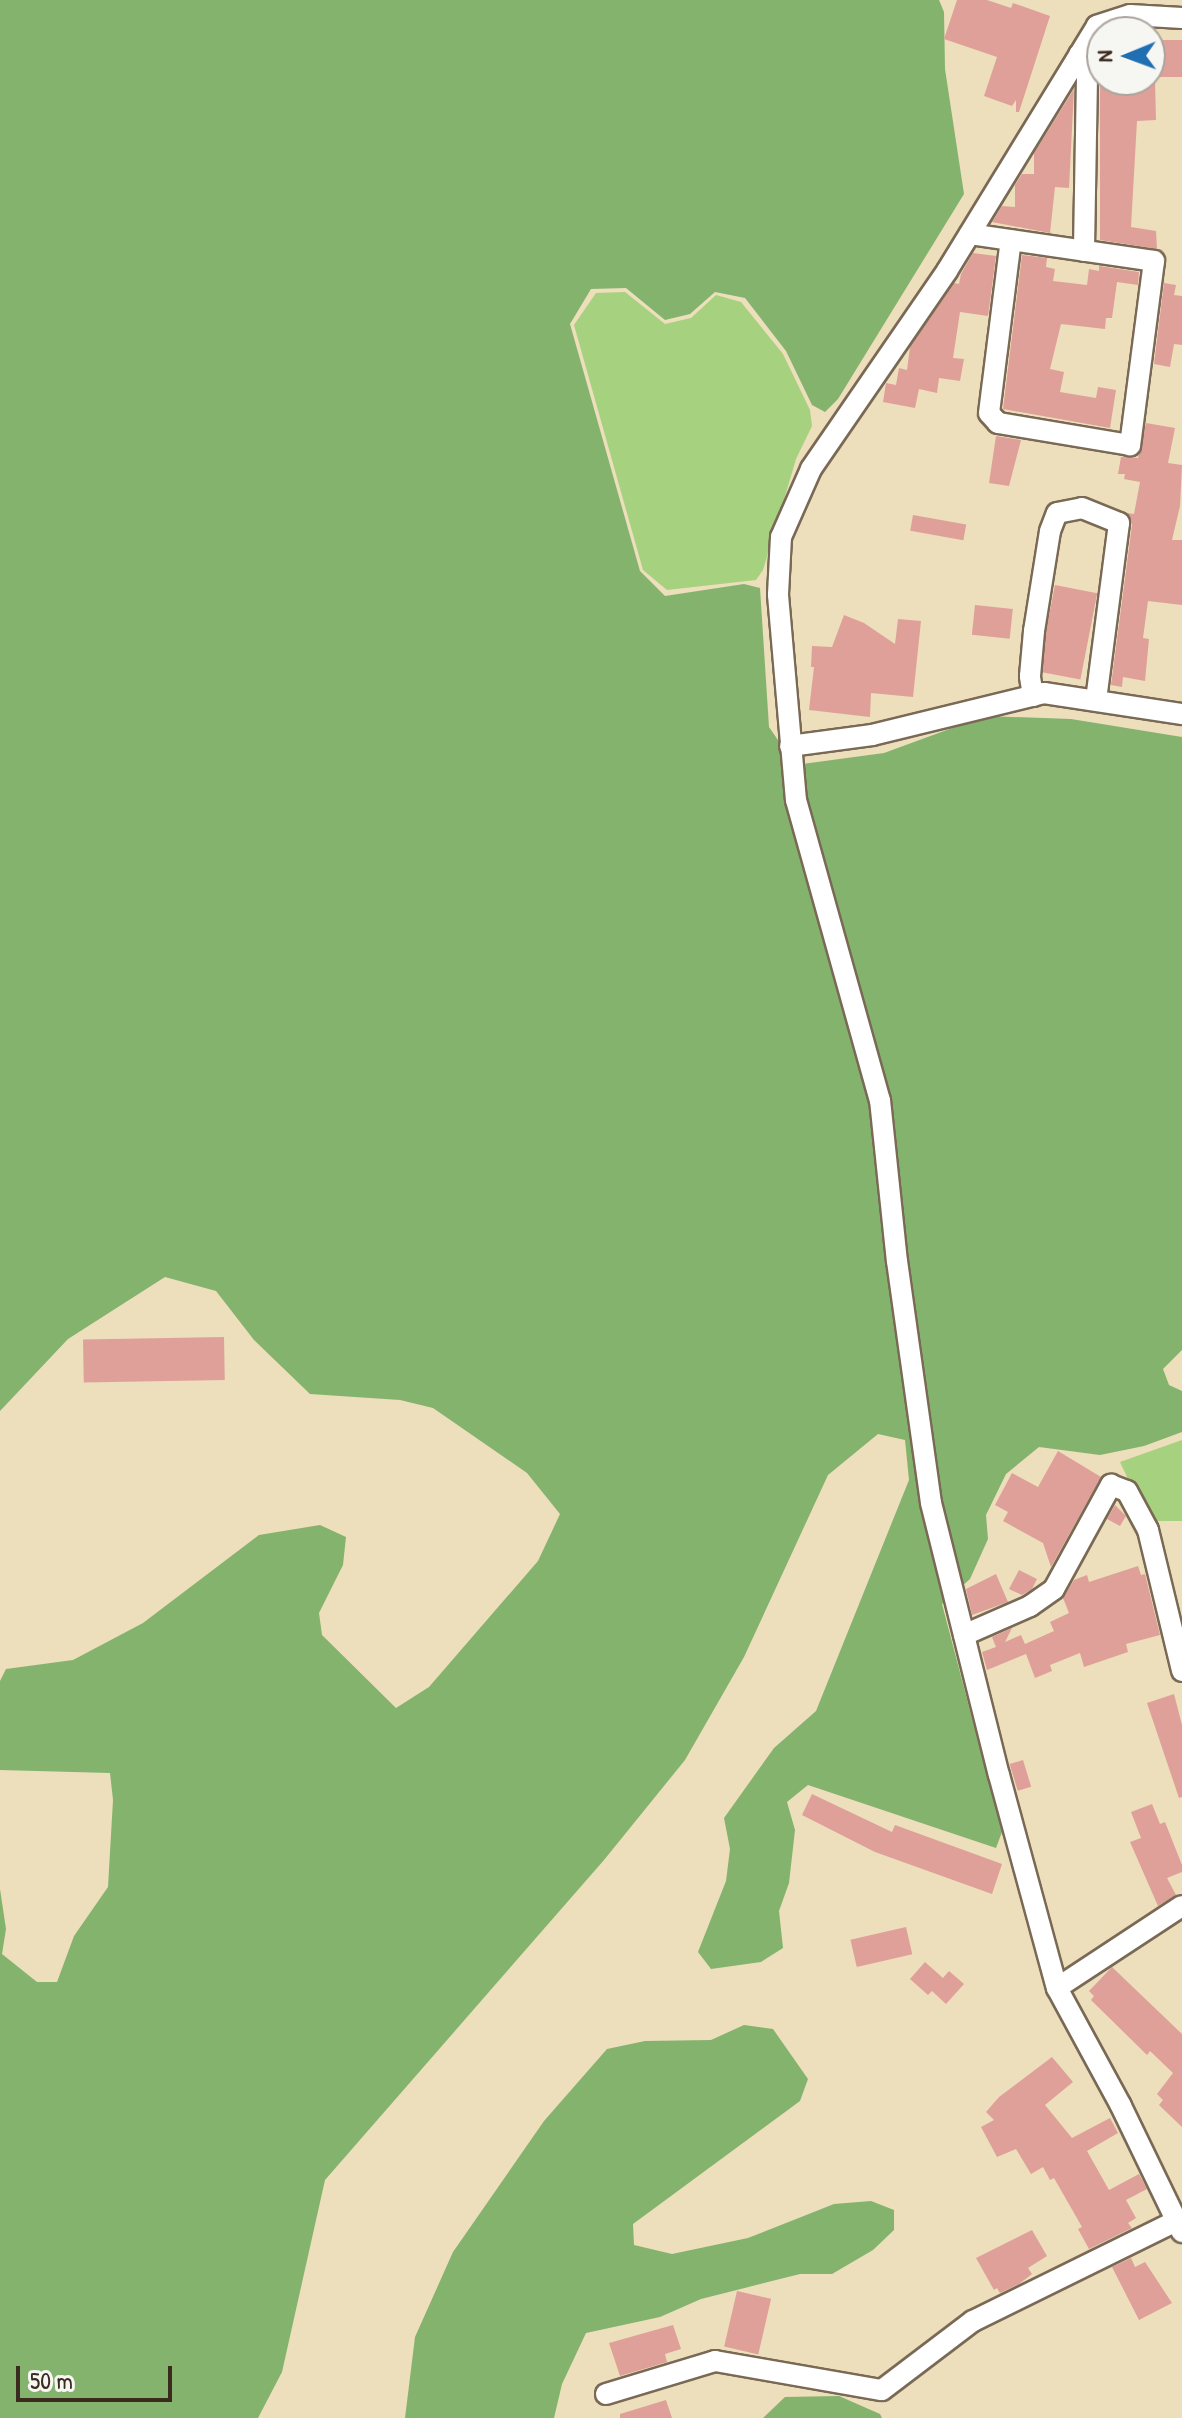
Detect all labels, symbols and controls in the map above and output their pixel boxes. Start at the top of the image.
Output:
north arrow [1086,16,1166,96]
text: N [1089,50,1119,63]
scale bar [20,2350,176,2400]
text: 50 m [30,2364,73,2396]

